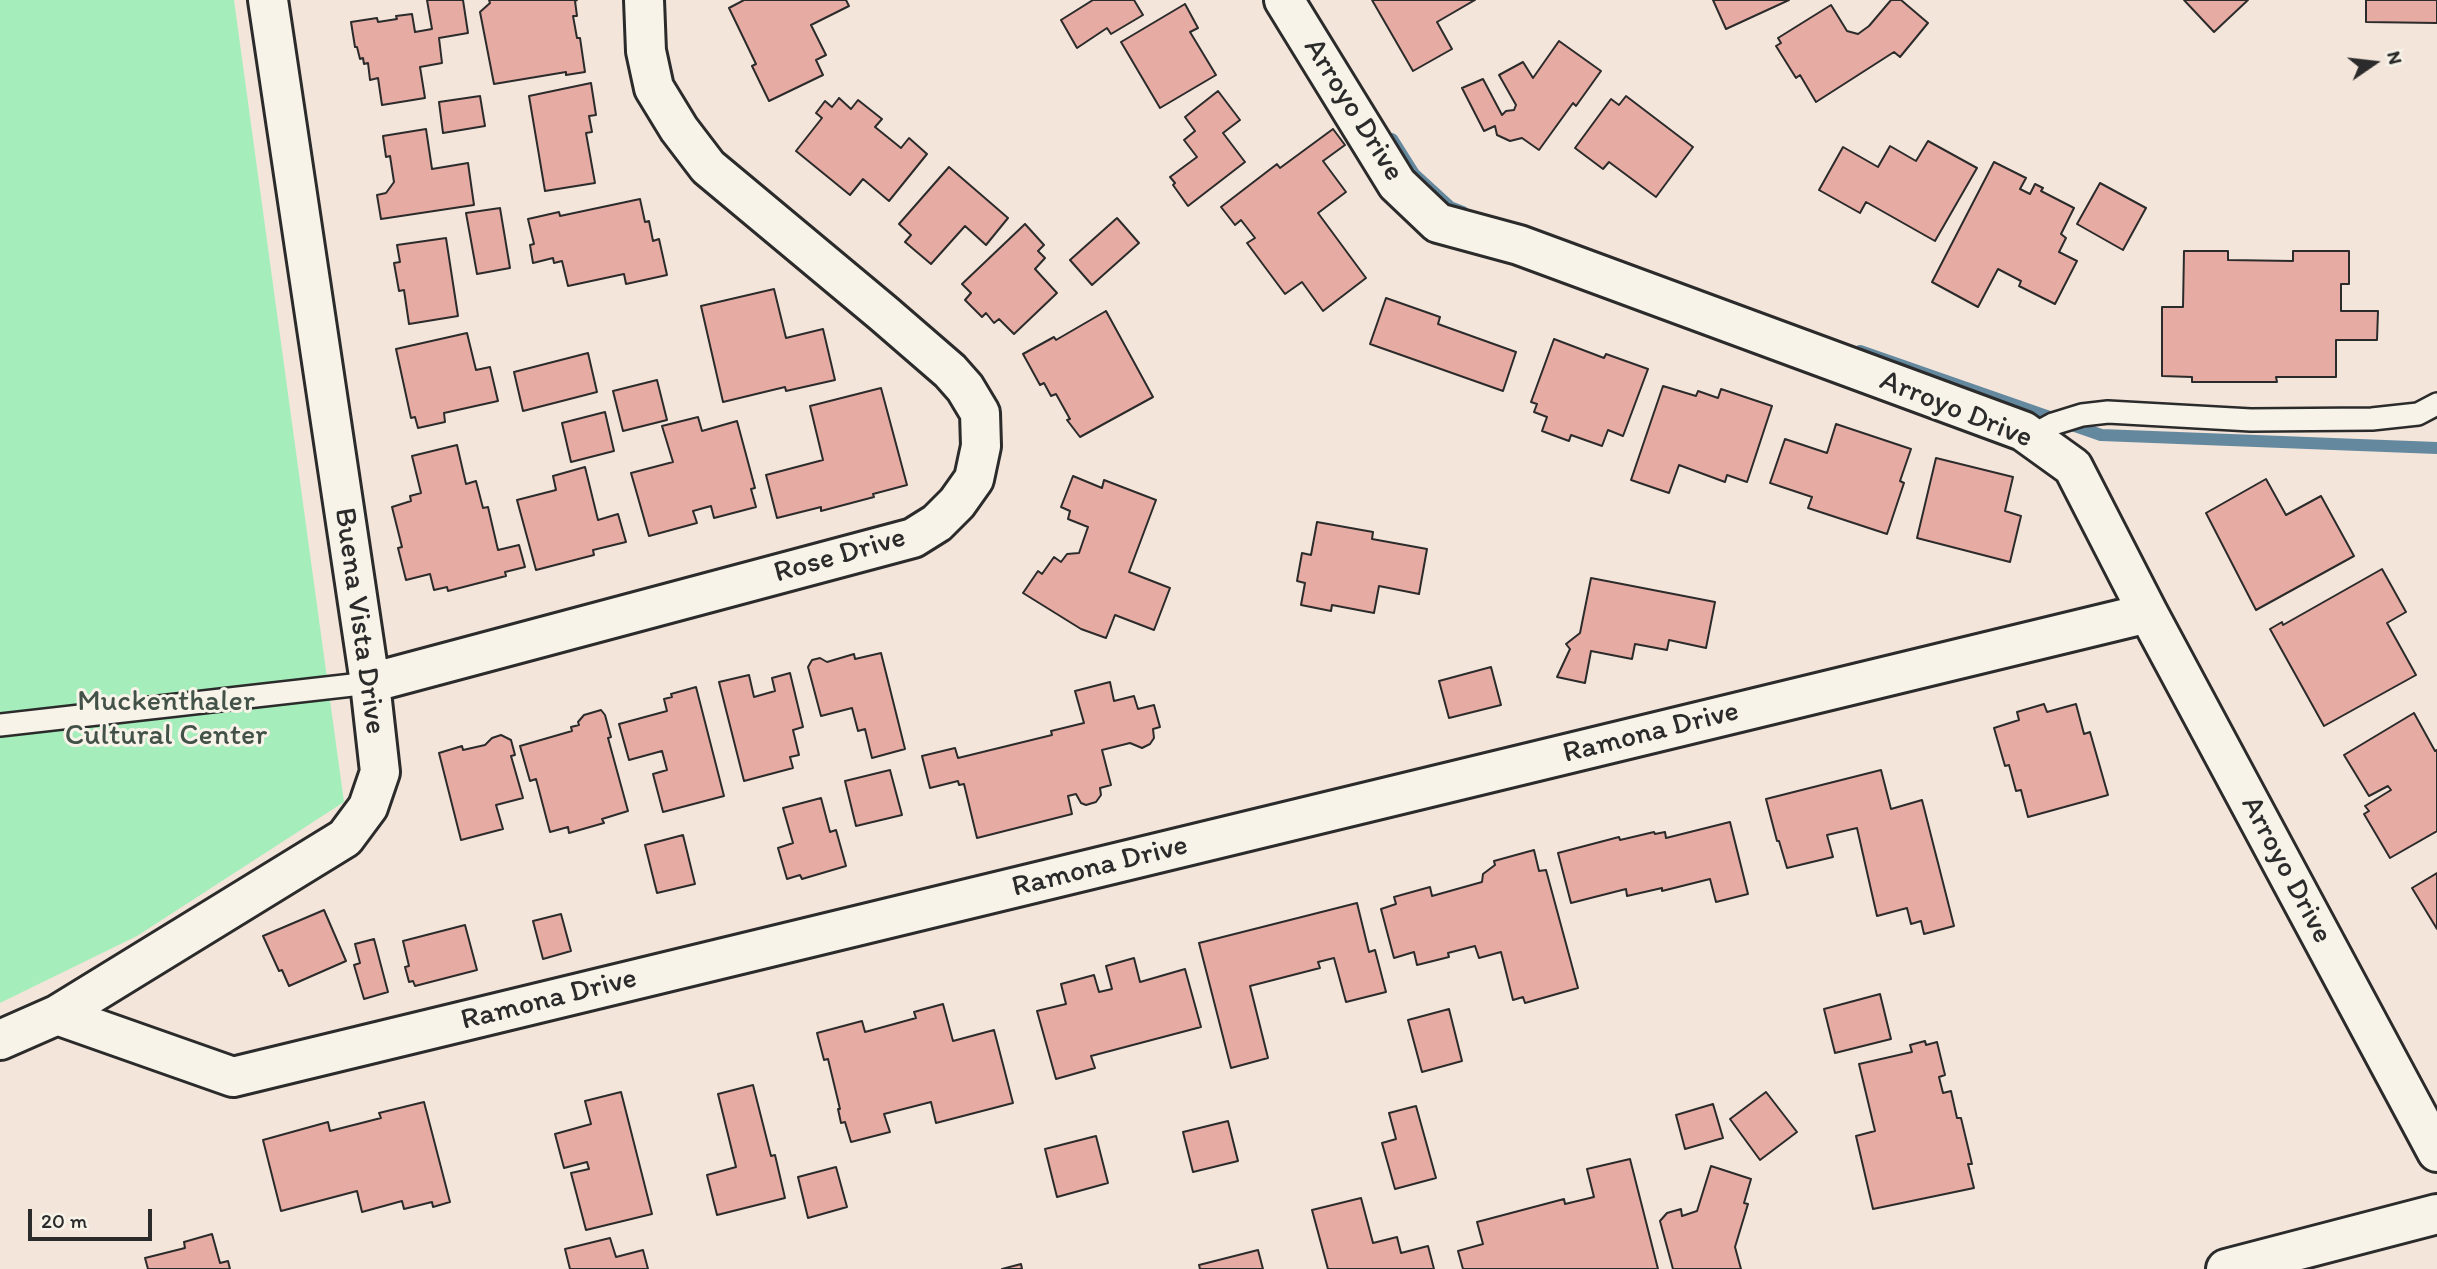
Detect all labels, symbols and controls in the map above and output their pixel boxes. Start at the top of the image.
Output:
north arrow [2339,28,2409,98]
street label: Arroyo Drive [1295,32,1411,188]
text: N [2382,49,2408,67]
street label: Arroyo Drive [1874,363,2038,457]
street label: Buena Vista Drive [325,505,393,737]
street label: Rose Drive [770,520,910,592]
park label: Muckenthaler Cultural Center [65,684,267,754]
street label: Ramona Drive [1559,694,1743,772]
street label: Arroyo Drive [2232,790,2340,950]
street label: Ramona Drive [1008,828,1192,906]
street label: Ramona Drive [457,961,641,1039]
scale bar [32,1196,156,1240]
text: 20 m [41,1208,87,1233]

